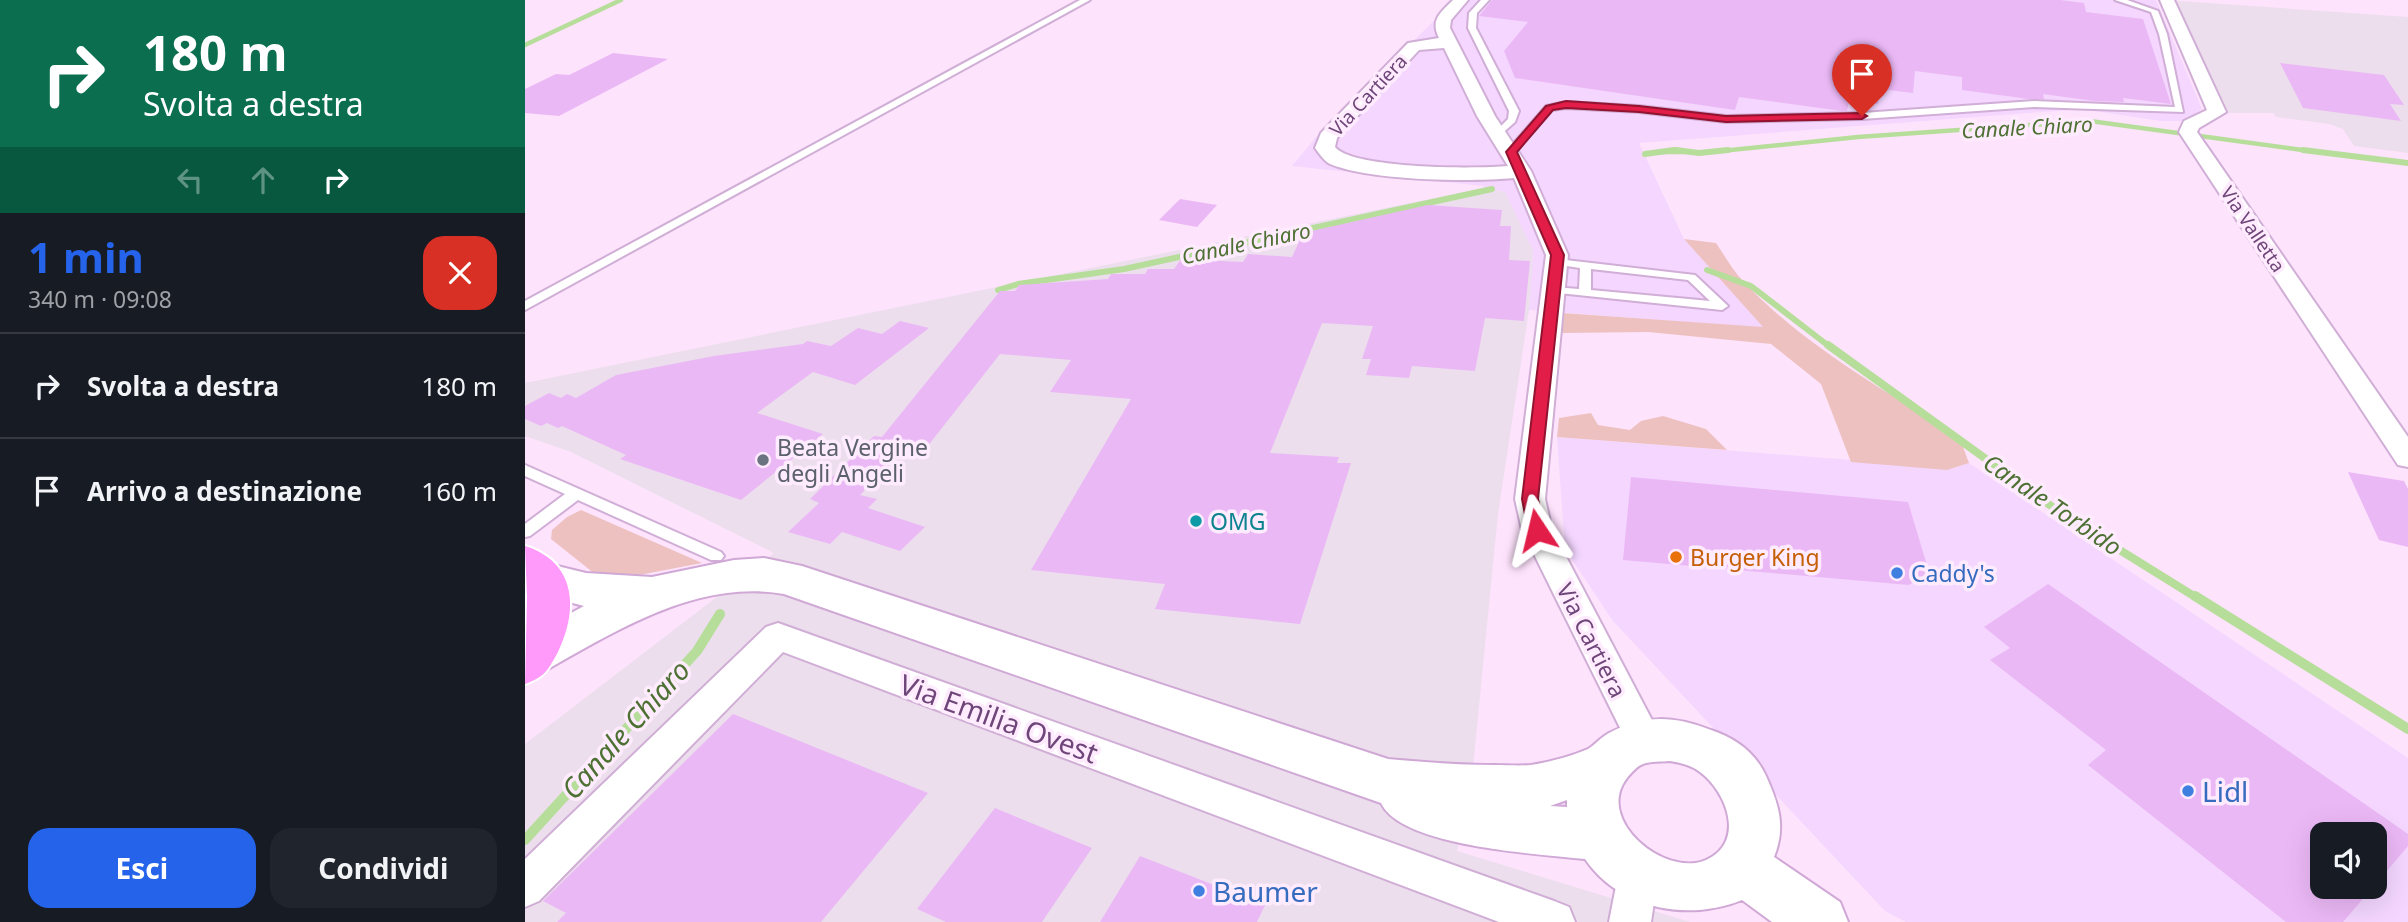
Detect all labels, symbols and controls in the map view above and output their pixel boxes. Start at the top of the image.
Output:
text: 180 m [143,19,288,85]
icon: right [28,28,119,119]
pin [1832,44,1892,116]
street label: Via Cartiera [1323,48,1413,142]
icon: arrive [1843,55,1881,93]
text: Svolta a destra [143,82,364,125]
water label: Canale Chiaro [1961,110,2093,144]
icon: left [171,161,209,199]
icon: ahead [244,161,282,199]
icon: right [317,161,355,199]
street label: Via Valletta [2215,181,2291,277]
water label: Canale Chiaro [1179,216,1313,270]
text: 1 min [28,228,144,285]
button: close [423,236,497,310]
text: 340 m · 09:08 [28,283,172,315]
icon: right [28,367,66,405]
text: Svolta a destra [87,368,279,404]
text: 180 m [421,368,497,404]
place label: Beata Vergine degli Angeli [777,431,928,489]
water label: Canale Torbido [1977,445,2129,563]
marker: Beata Vergine degli Angeli [755,452,771,468]
icon: arrive [28,472,66,510]
text: Arrivo a destinazione [87,473,362,509]
text: 160 m [421,473,497,509]
position arrow [1500,493,1574,567]
place label: OMG [1210,505,1266,537]
marker: OMG [1188,513,1204,529]
place label: Burger King [1690,541,1820,573]
marker: Burger King [1668,549,1684,565]
place label: Caddy's [1911,557,1995,589]
marker: Caddy's [1889,565,1905,581]
street label: Via Cartiera [1549,577,1635,703]
water label: Canale Chiaro [552,651,698,807]
street label: Via Emilia Ovest [894,664,1104,772]
place label: Lidl [2202,772,2248,810]
marker: Lidl [2180,783,2196,799]
map controls [2310,822,2387,899]
button: sound [2310,822,2387,899]
button: Esci [28,828,256,908]
button: Condividi [270,828,497,908]
place label: Baumer [1213,872,1318,910]
marker: Baumer [1191,883,1207,899]

